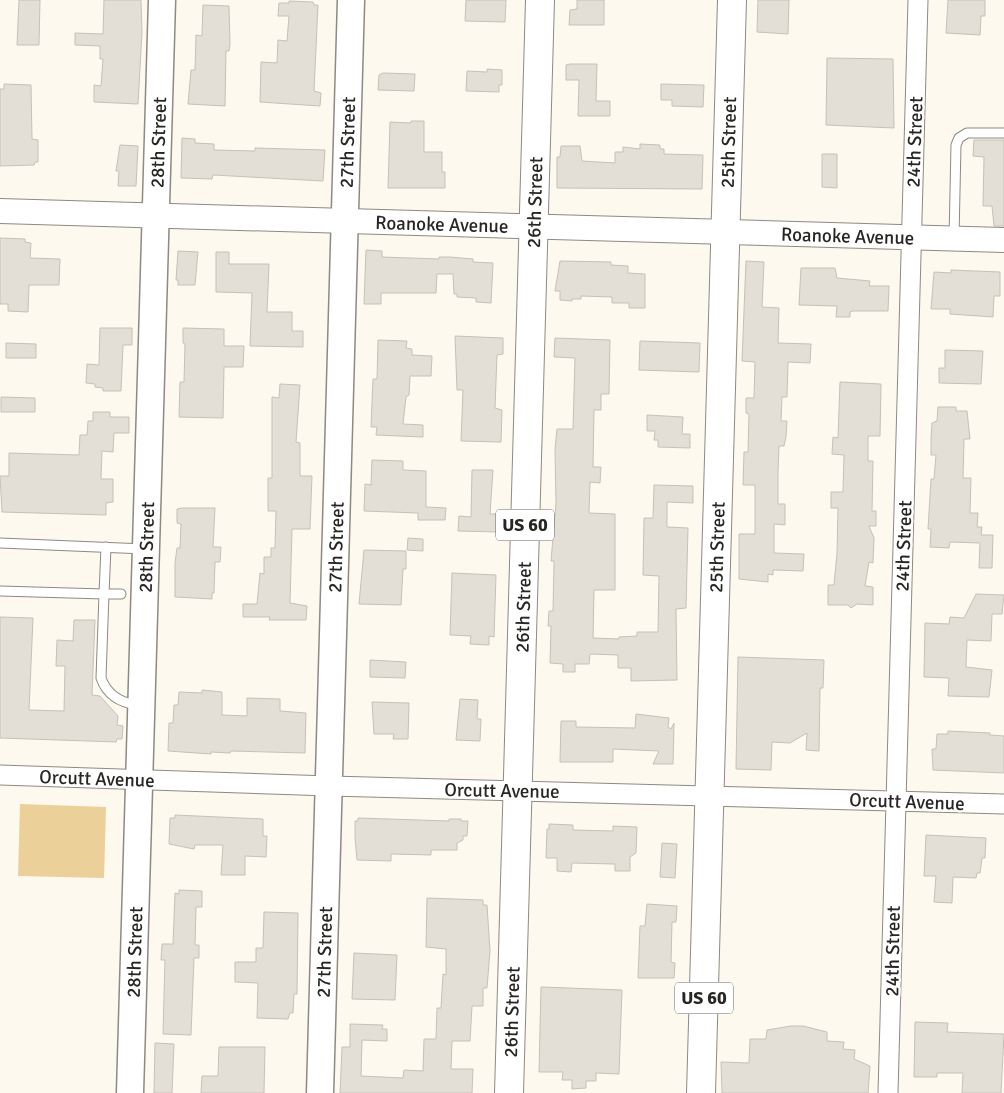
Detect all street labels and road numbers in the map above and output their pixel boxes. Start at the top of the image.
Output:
street label: 28th Street [145,96,172,188]
street label: 27th Street [335,96,361,188]
street label: 25th Street [716,96,742,188]
street label: 24th Street [901,96,929,188]
street label: 26th Street [522,156,549,248]
street label: Roanoke Avenue [375,211,509,239]
street label: Roanoke Avenue [781,223,915,250]
street label: 24th Street [890,500,918,592]
street label: 28th Street [134,501,160,593]
street label: 27th Street [323,501,350,593]
street label: 25th Street [704,501,731,593]
road number: US 60 [496,510,554,540]
street label: 26th Street [510,561,537,653]
street label: Orcutt Avenue [39,765,155,793]
street label: Orcutt Avenue [444,778,560,804]
street label: Orcutt Avenue [849,788,965,816]
street label: 24th Street [880,905,906,997]
street label: 28th Street [122,906,148,998]
street label: 27th Street [312,906,338,998]
street label: 26th Street [499,966,526,1058]
road number: US 60 [675,982,733,1014]

